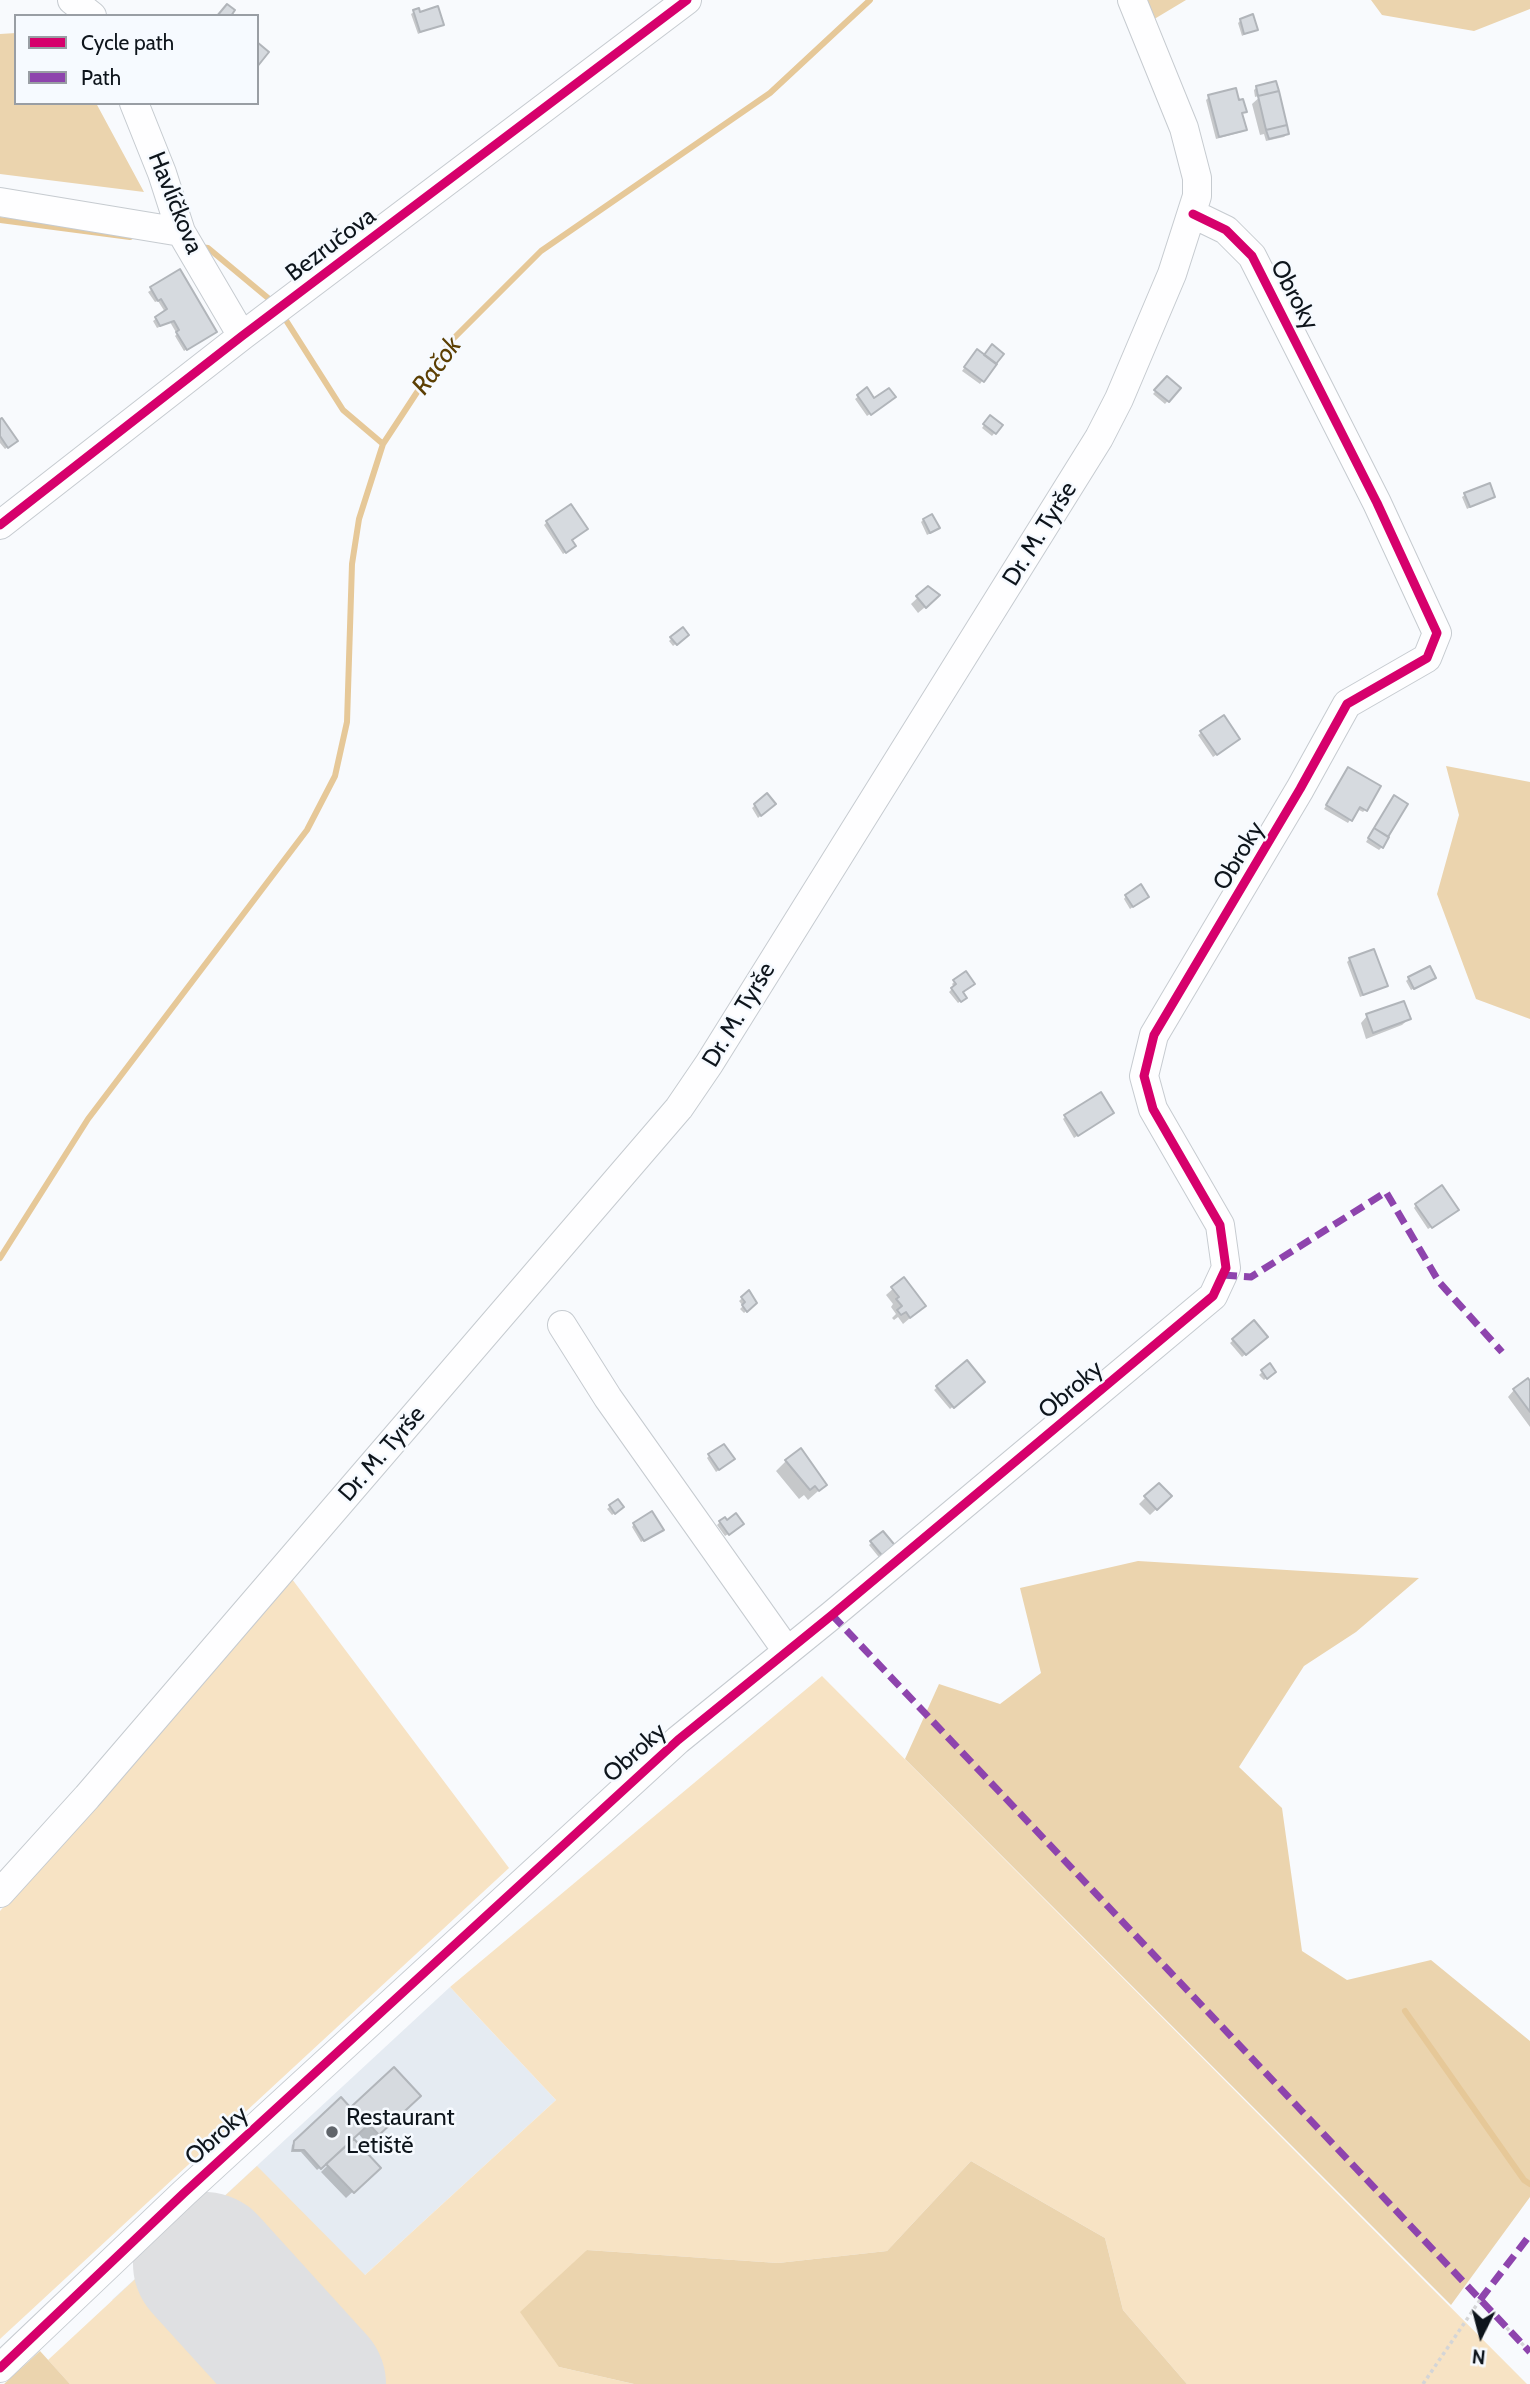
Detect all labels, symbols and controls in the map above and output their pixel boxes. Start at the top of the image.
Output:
legend [14,14,259,105]
text: Cycle path [81,30,174,55]
text: Path [81,65,121,90]
street label: Havlíčkova [141,148,209,258]
street label: Bezručova [280,202,382,288]
street label: Obroky [1264,255,1324,335]
water label: Račok [406,331,468,401]
street label: Dr. M. Tyrše [997,477,1083,591]
street label: Obroky [1207,816,1271,896]
street label: Dr. M. Tyrše [696,957,782,1073]
street label: Obroky [1033,1355,1109,1425]
street label: Dr. M. Tyrše [333,1400,431,1508]
street label: Obroky [597,1717,673,1789]
street label: Obroky [179,2100,255,2172]
place label: Restaurant Letiště [346,2104,455,2160]
marker: Restaurant Letiště [324,2124,340,2140]
north arrow [1446,2300,1516,2370]
text: N [1471,2344,1487,2369]

